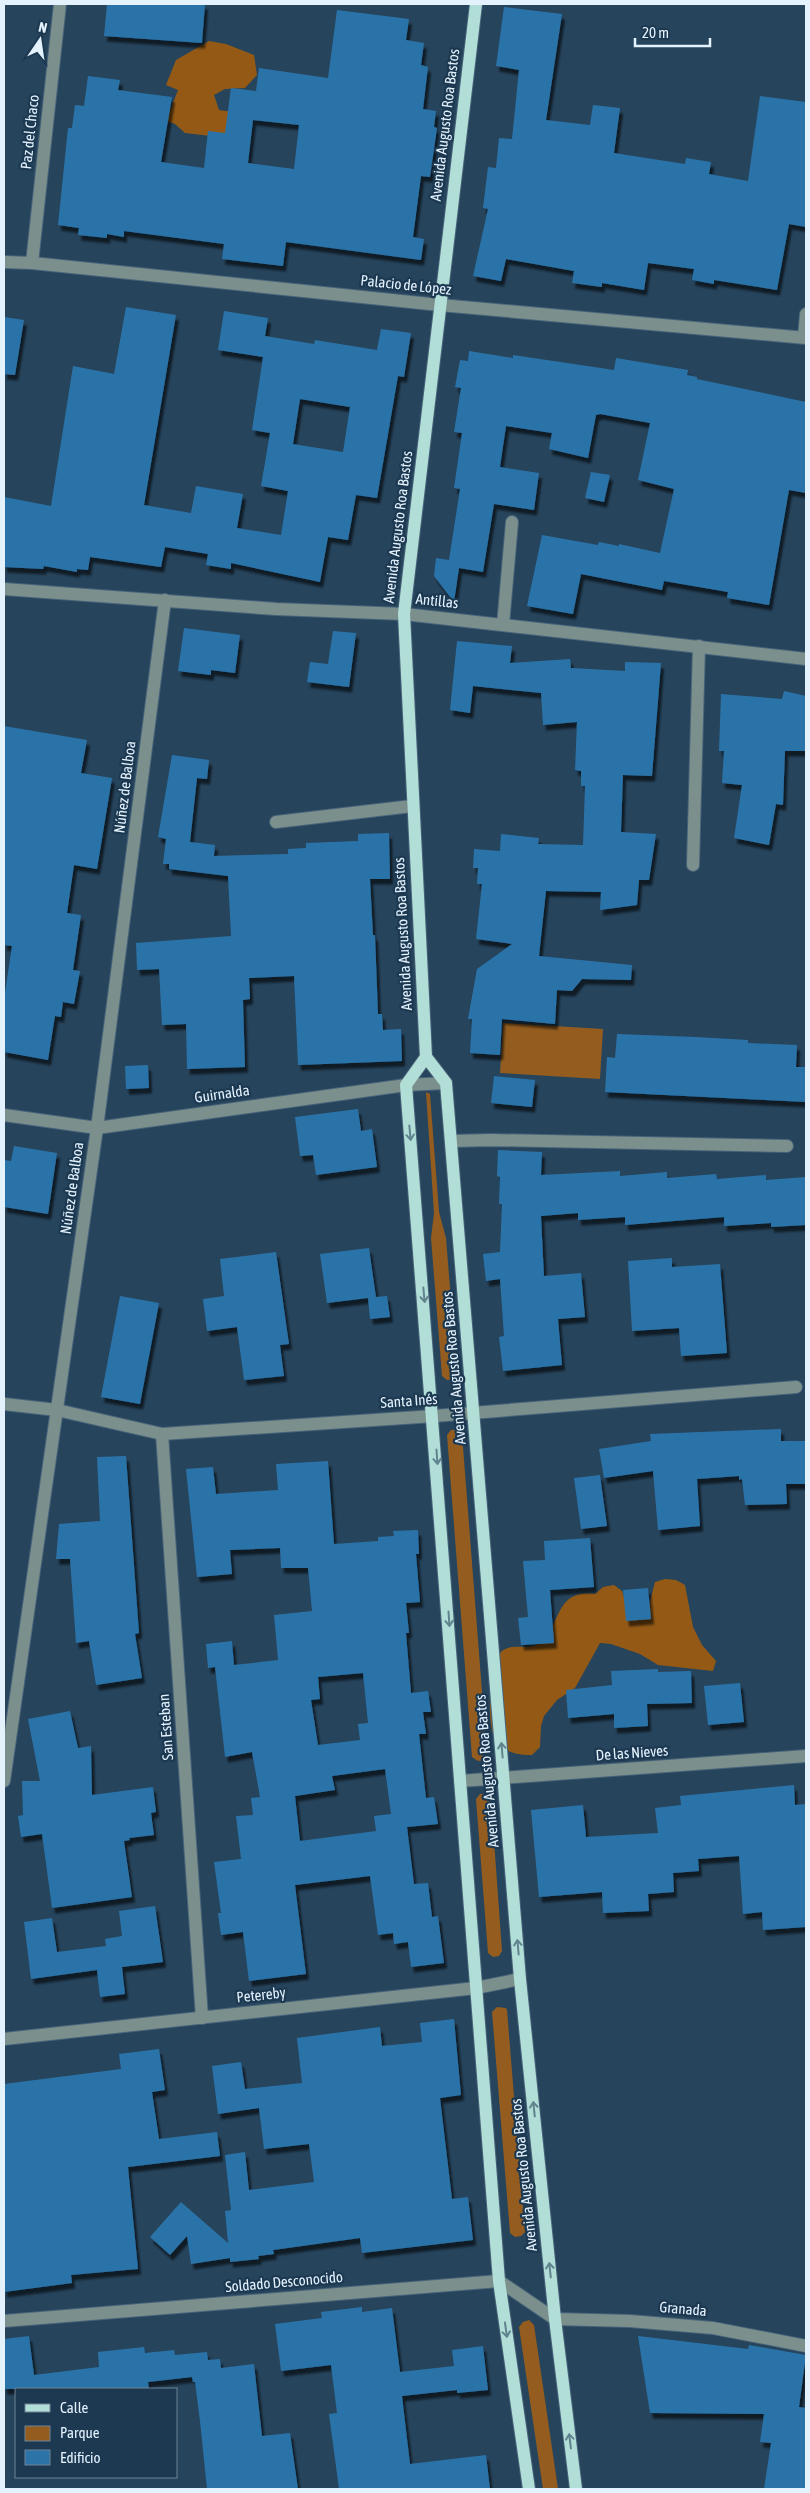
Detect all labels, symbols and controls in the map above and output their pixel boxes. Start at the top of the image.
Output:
north arrow [15,15,65,65]
scale bar [635,15,710,47]
text: N [37,19,49,36]
text: 20 m [642,24,669,41]
street label: Avenida Augusto Roa Bastos [427,48,462,202]
street label: Paz del Chaco [17,94,42,170]
street label: Palacio de López [360,271,453,298]
street label: Avenida Augusto Roa Bastos [380,450,415,604]
street label: Antillas [415,590,459,611]
street label: Núñez de Balboa [110,740,139,834]
street label: Avenida Augusto Roa Bastos [390,857,415,1011]
street label: Guirnalda [193,1081,250,1106]
one-way arrow [406,1125,415,1141]
street label: Núñez de Balboa [57,1141,86,1235]
one-way arrow [419,1287,429,1303]
street label: Avenida Augusto Roa Bastos [438,1291,469,1445]
street label: Santa Inés [380,1390,438,1411]
one-way arrow [432,1449,442,1465]
one-way arrow [444,1611,453,1627]
street label: San Esteban [155,1693,176,1761]
street label: Avenida Augusto Roa Bastos [471,1694,502,1848]
street label: De las Nieves [595,1741,669,1764]
one-way arrow [497,1742,506,1758]
one-way arrow [513,1939,523,1955]
street label: Petereby [236,1983,286,2006]
street label: Avenida Augusto Roa Bastos [507,2098,540,2252]
one-way arrow [529,2101,538,2117]
one-way arrow [545,2263,555,2279]
street label: Soldado Desconocido [224,2268,344,2295]
street label: Granada [659,2298,707,2319]
one-way arrow [502,2321,512,2337]
legend [15,2388,178,2478]
text: Calle [60,2399,89,2416]
text: Parque [60,2424,100,2441]
one-way arrow [565,2433,575,2449]
text: Edificio [60,2449,101,2466]

